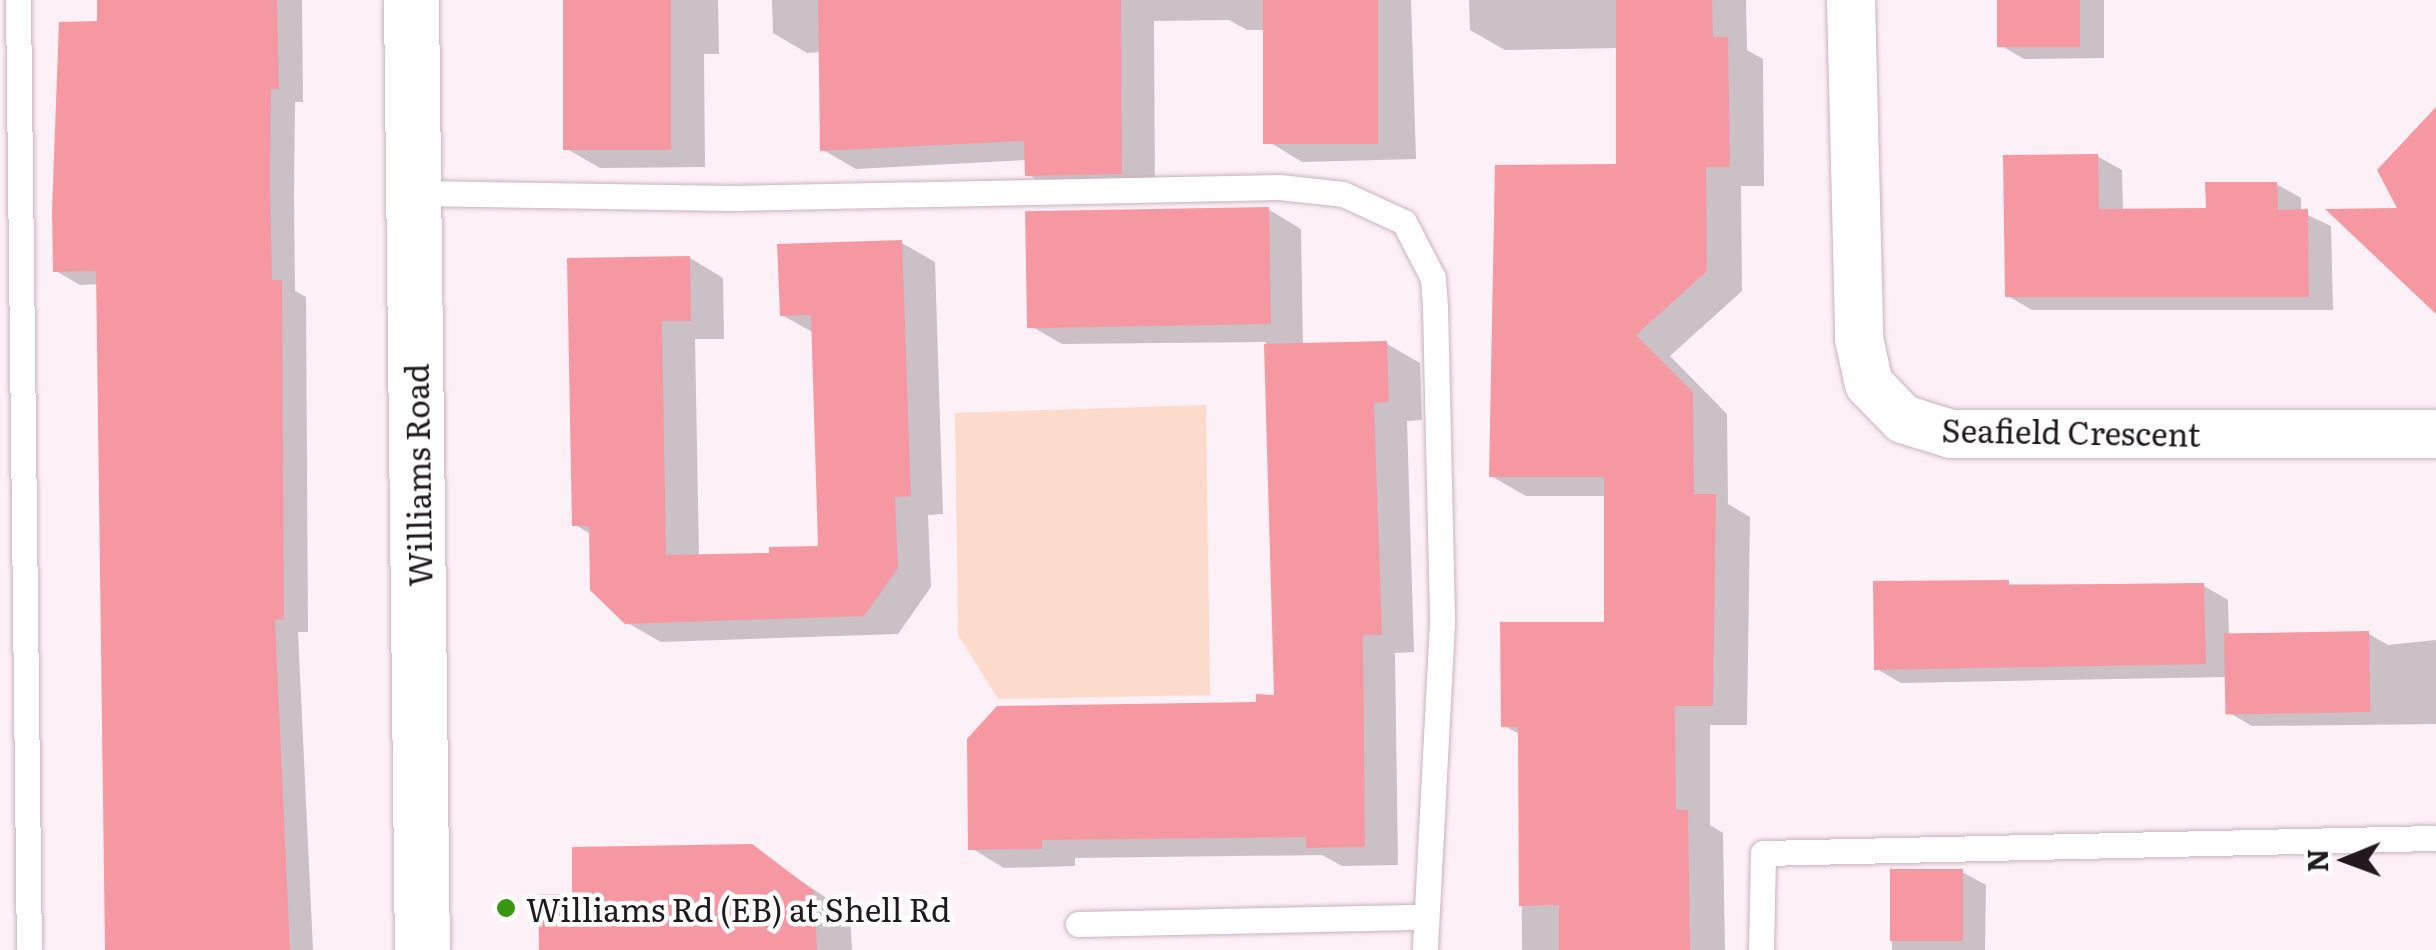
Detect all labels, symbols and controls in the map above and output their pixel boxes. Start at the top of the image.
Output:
street label: Williams Road [396,363,438,587]
street label: Seafield Crescent [1941,410,2201,452]
north arrow [2296,810,2396,910]
text: N [2295,848,2337,873]
place label: Williams Rd (EB) at Shell Rd [526,889,950,927]
marker: Williams Rd (EB) at Shell Rd [495,897,517,919]

